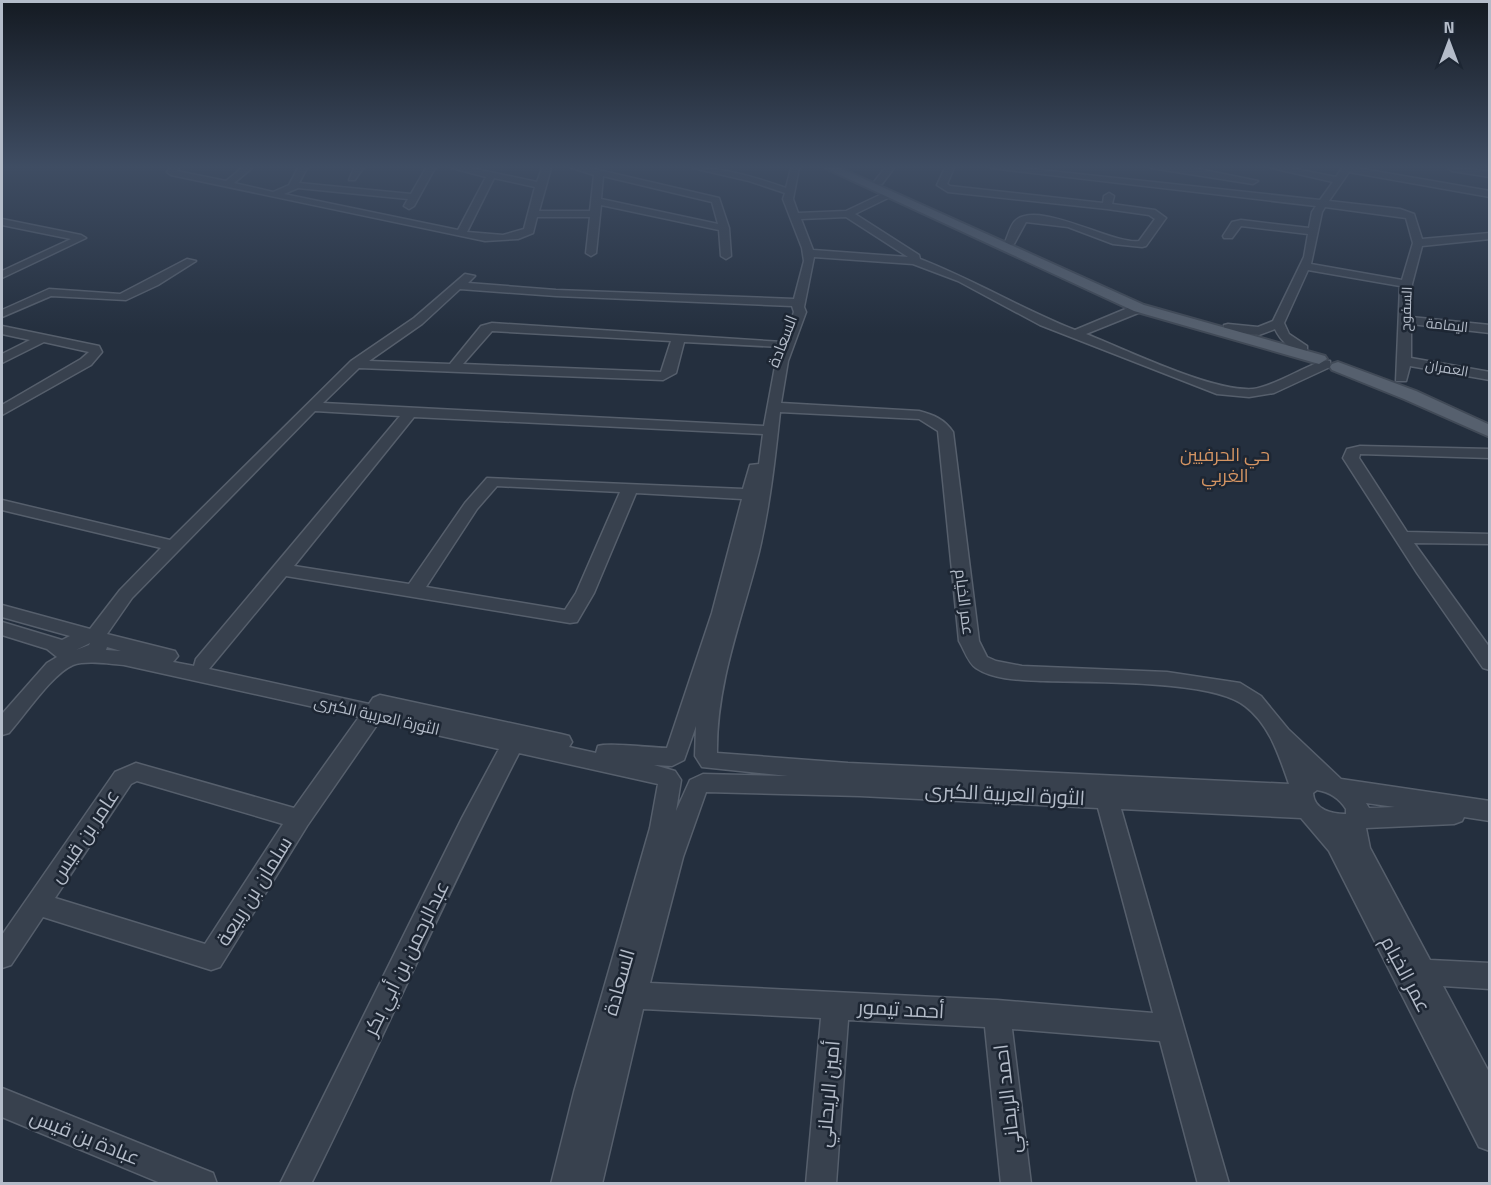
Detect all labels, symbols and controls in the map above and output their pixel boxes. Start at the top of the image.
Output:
north arrow [1419,12,1479,72]
text: N [1443,15,1455,39]
street label: السفوح [1394,286,1417,332]
street label: السعادة [761,311,803,371]
street label: اليمامة [1425,312,1469,337]
street label: العمران [1424,353,1470,382]
district label: حي الحرفيين الغربي [1180,441,1270,490]
street label: عمر الخيام [949,568,981,636]
street label: الثورة العربية الكبرى [312,689,442,741]
street label: الثورة العربية الكبرى [924,774,1086,813]
street label: عامر بن قيس [41,782,127,889]
street label: سلمان بن ربيعة [208,830,300,952]
street label: عبدالرحمن بن أبي بكر [354,875,457,1042]
street label: عمر الخيام [1373,930,1440,1018]
street label: السعادة [594,945,643,1019]
street label: أحمد تيمور [856,991,945,1026]
street label: أمين الريحاني [807,1039,849,1149]
street label: احمد الريحاني [984,1043,1030,1155]
street label: عبادة بن قيس [26,1100,145,1173]

